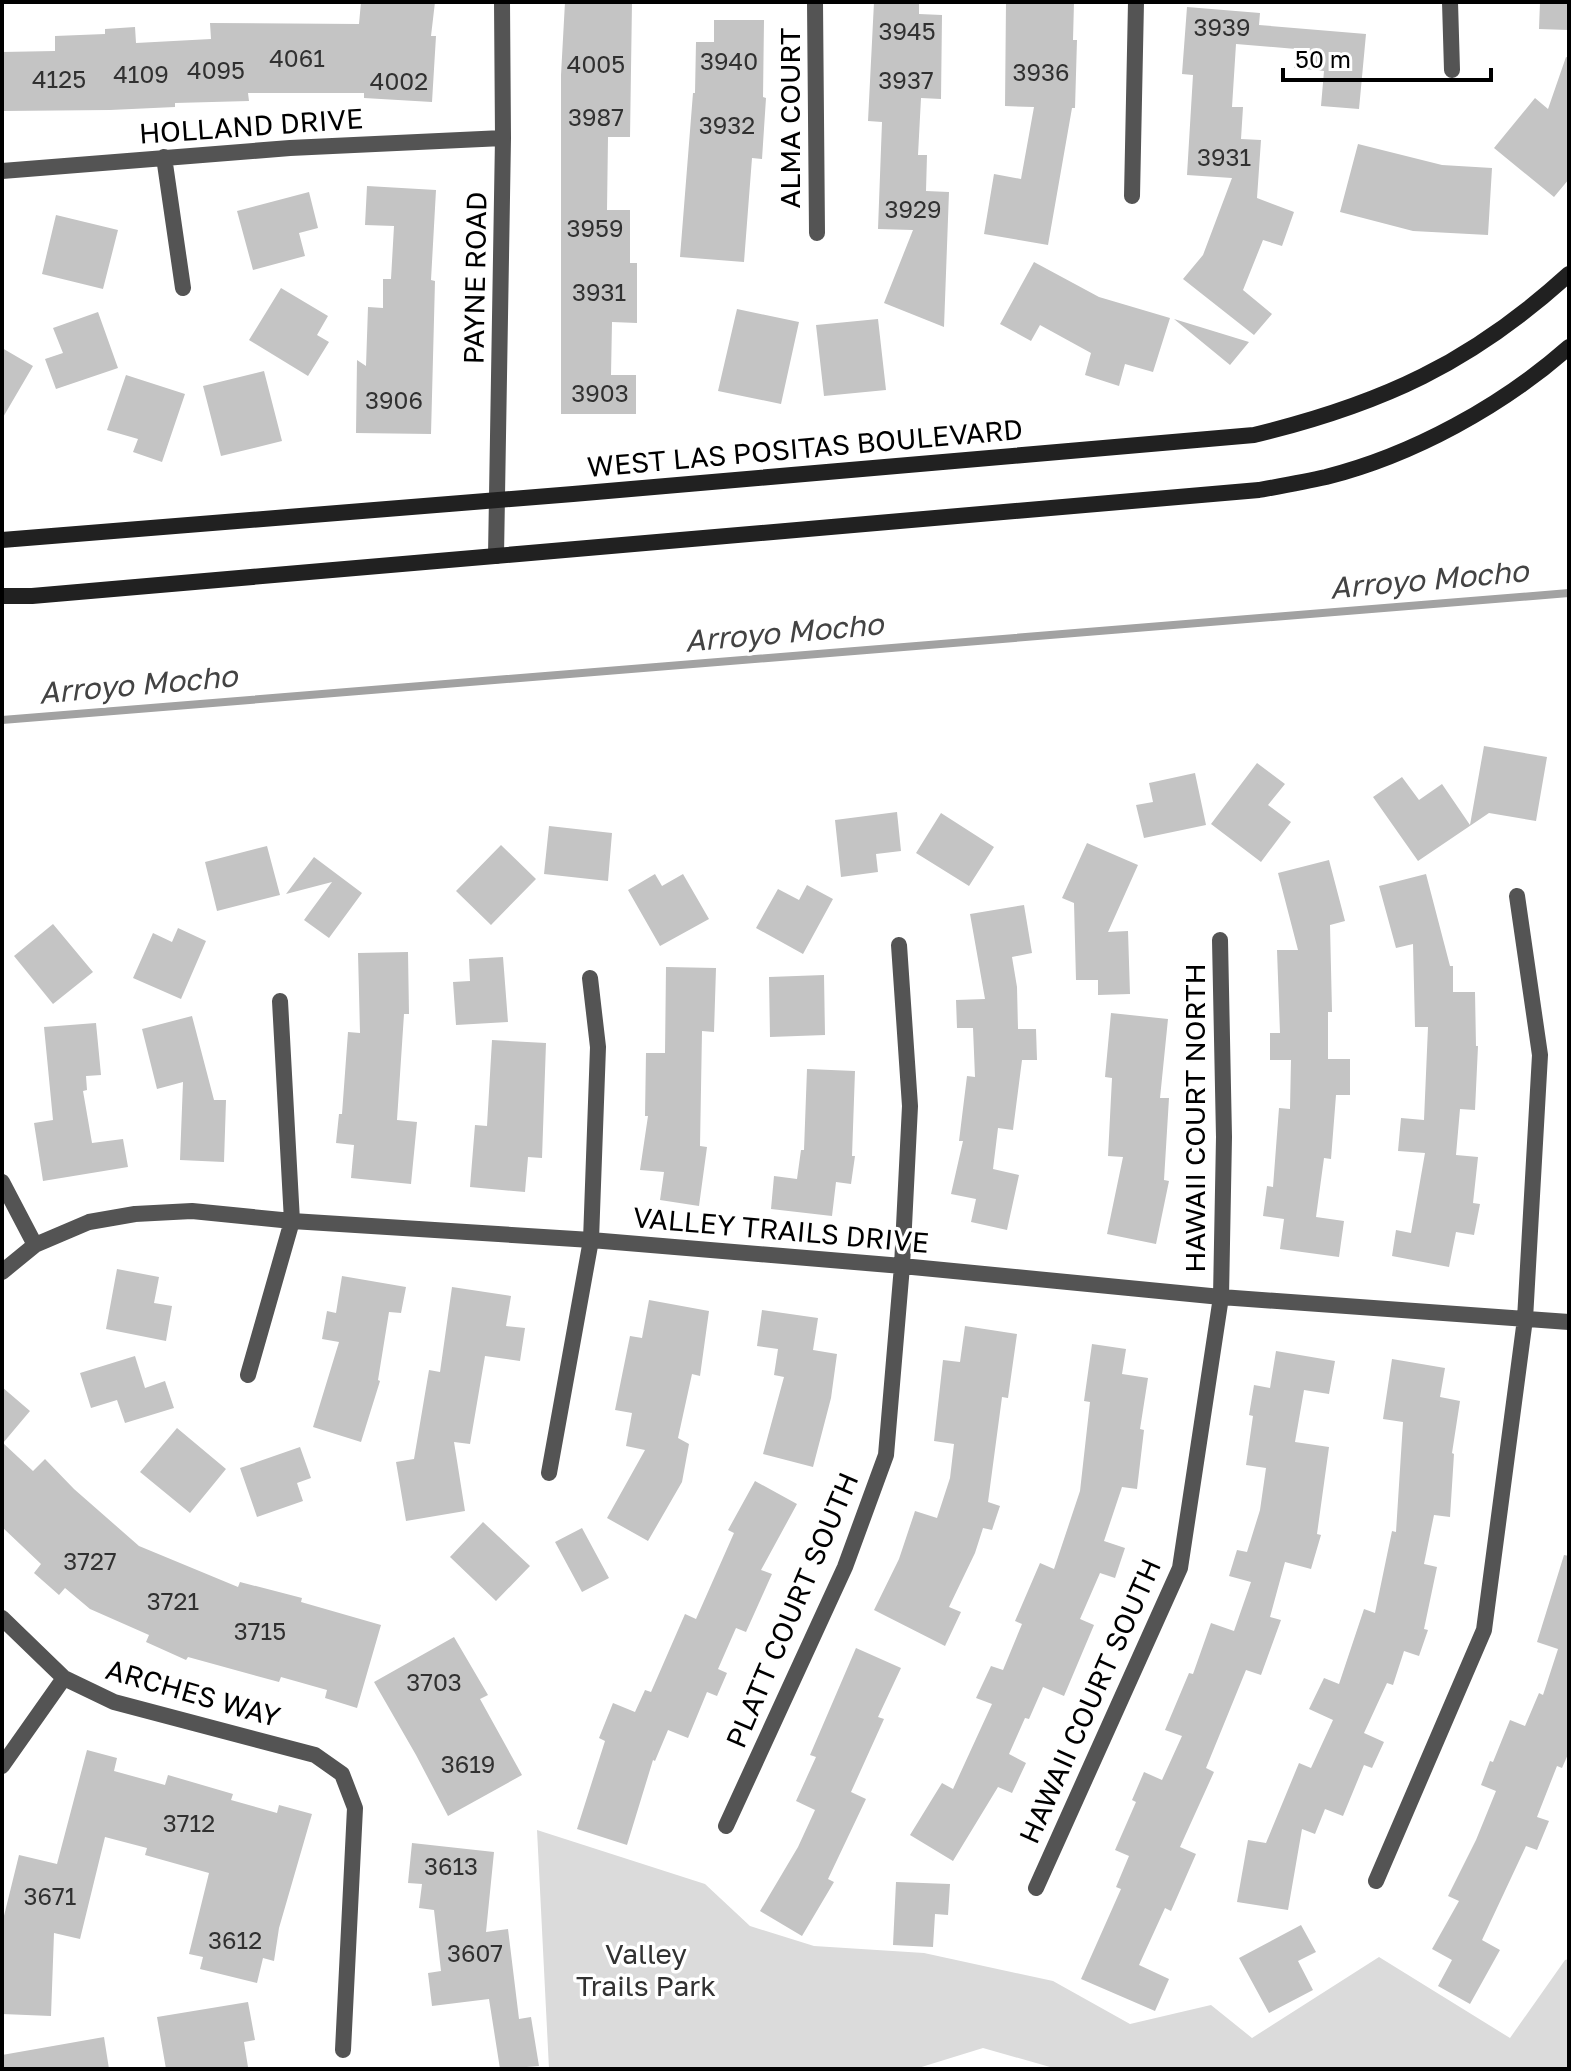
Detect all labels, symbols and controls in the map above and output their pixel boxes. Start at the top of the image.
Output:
house number: 3939 [1193,12,1251,41]
house number: 3945 [878,16,936,45]
street label: ALMA COURT [773,28,806,208]
scale bar [1283,32,1491,82]
house number: 4061 [269,43,325,72]
text: 50 m [1295,44,1351,73]
house number: 3940 [700,46,758,75]
house number: 4005 [567,49,625,78]
house number: 4095 [187,55,245,84]
house number: 3936 [1012,57,1070,86]
house number: 4109 [113,59,169,88]
house number: 4125 [32,64,86,93]
house number: 3937 [878,65,934,94]
house number: 4002 [370,66,428,95]
street label: HOLLAND DRIVE [138,101,364,150]
house number: 3987 [568,102,624,131]
house number: 3932 [699,110,755,139]
house number: 3931 [1197,142,1251,171]
street label: PAYNE ROAD [456,191,493,365]
house number: 3929 [885,194,942,223]
house number: 3959 [567,213,624,242]
house number: 3931 [572,277,626,306]
house number: 3903 [571,378,629,407]
house number: 3906 [365,385,423,414]
street label: WEST LAS POSITAS BOULEVARD [586,412,1024,483]
water label: Arroyo Mocho [1328,552,1532,606]
water label: Arroyo Mocho [683,605,887,659]
water label: Arroyo Mocho [37,657,241,711]
street label: HAWAII COURT NORTH [1178,963,1211,1273]
street label: VALLEY TRAILS DRIVE [632,1200,930,1259]
street label: PLATT COURT SOUTH [719,1467,864,1752]
house number: 3727 [63,1546,117,1575]
street label: HAWAII COURT SOUTH [1012,1553,1167,1848]
house number: 3721 [147,1586,199,1615]
house number: 3715 [234,1616,286,1645]
street label: ARCHES WAY [102,1652,284,1733]
house number: 3703 [406,1667,462,1696]
house number: 3619 [441,1749,495,1778]
house number: 3712 [163,1808,215,1837]
house number: 3613 [424,1851,478,1880]
house number: 3671 [24,1881,76,1910]
house number: 3612 [208,1925,262,1954]
park label: Valley Trails Park [576,1937,716,2002]
house number: 3607 [447,1938,503,1967]

